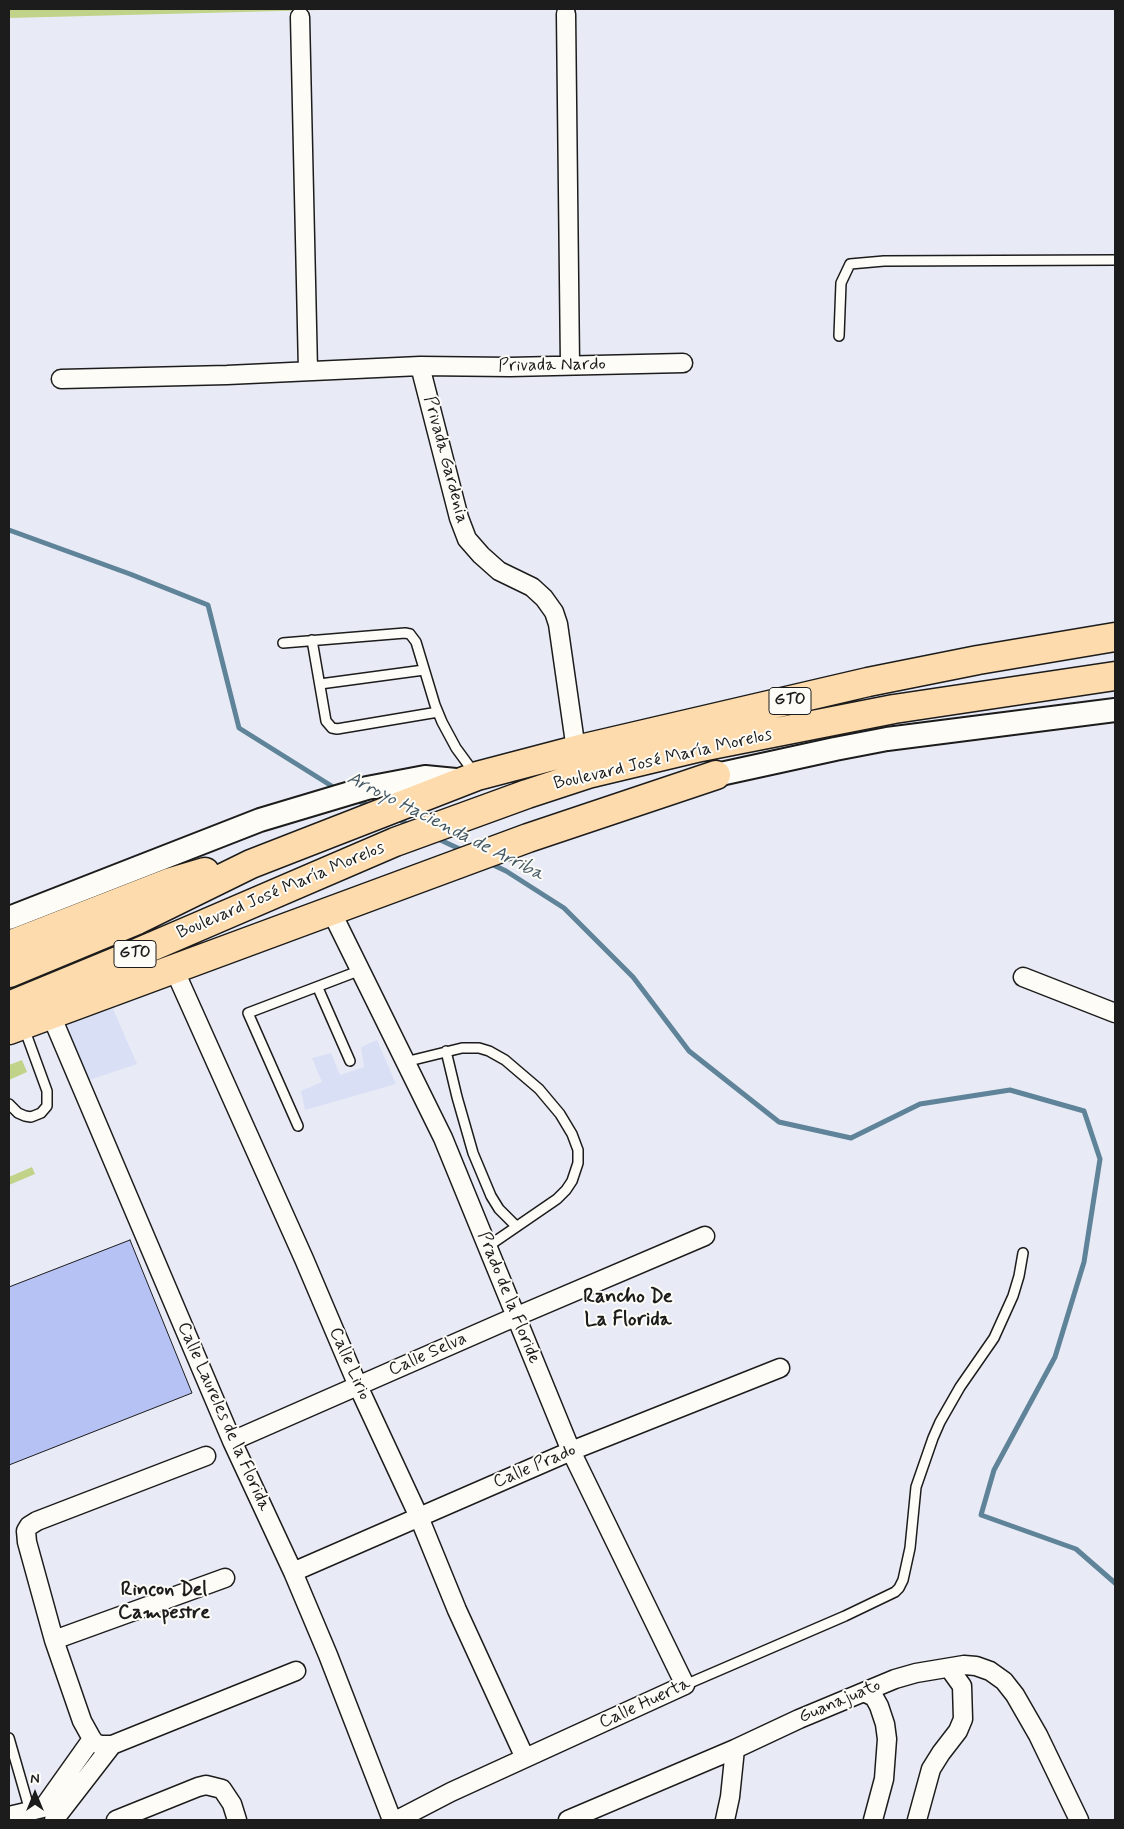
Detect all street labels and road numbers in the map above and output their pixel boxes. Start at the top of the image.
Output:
street label: Privada Nardo [498,354,606,378]
street label: Privada Gardenia [418,394,472,526]
road number: GTO [769,688,811,714]
street label: Boulevard José María Morelos [552,724,774,796]
street label: Boulevard José María Morelos [174,837,388,945]
road number: GTO [114,941,156,968]
street label: Prado de la Floride [472,1229,544,1367]
street label: Calle Laureles de la Florida [172,1319,274,1515]
street label: Calle Lirio [323,1324,375,1404]
street label: Calle Selva [386,1328,470,1382]
street label: Calle Prado [490,1440,580,1494]
street label: Calle Huerta [596,1674,694,1734]
street label: Guanajuato [796,1675,884,1729]

